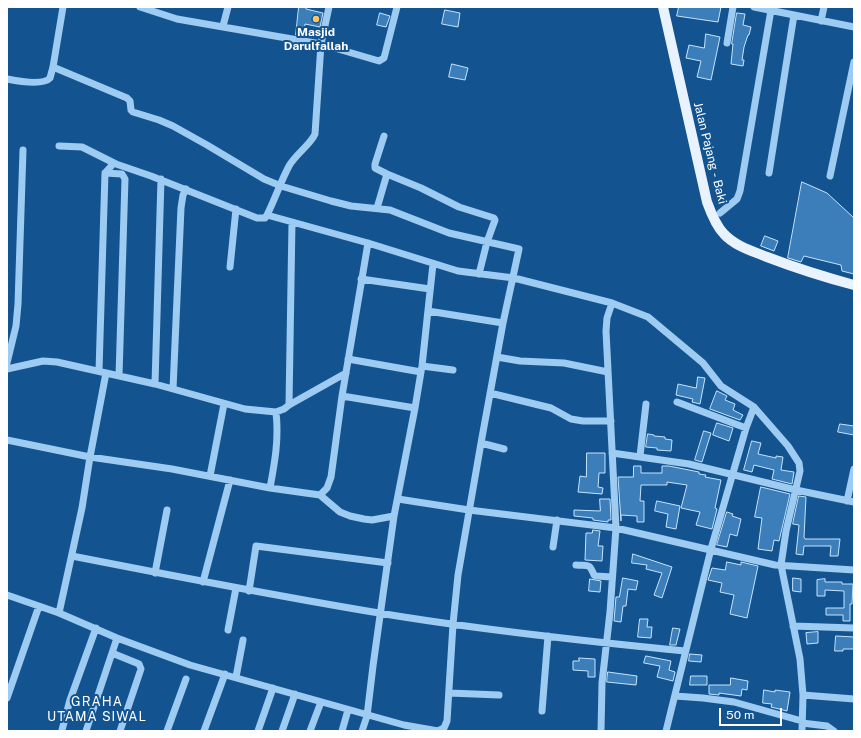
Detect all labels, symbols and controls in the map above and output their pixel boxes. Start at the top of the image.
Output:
marker: Masjid Darulfallah [311,14,321,24]
place label: Masjid Darulfallah [284,25,348,53]
street label: Jalan Pajang - Baki [690,101,730,205]
district label: GRAHA UTAMA SIWAL [47,694,147,725]
scale bar [721,700,784,726]
text: 50 m [726,708,754,722]

